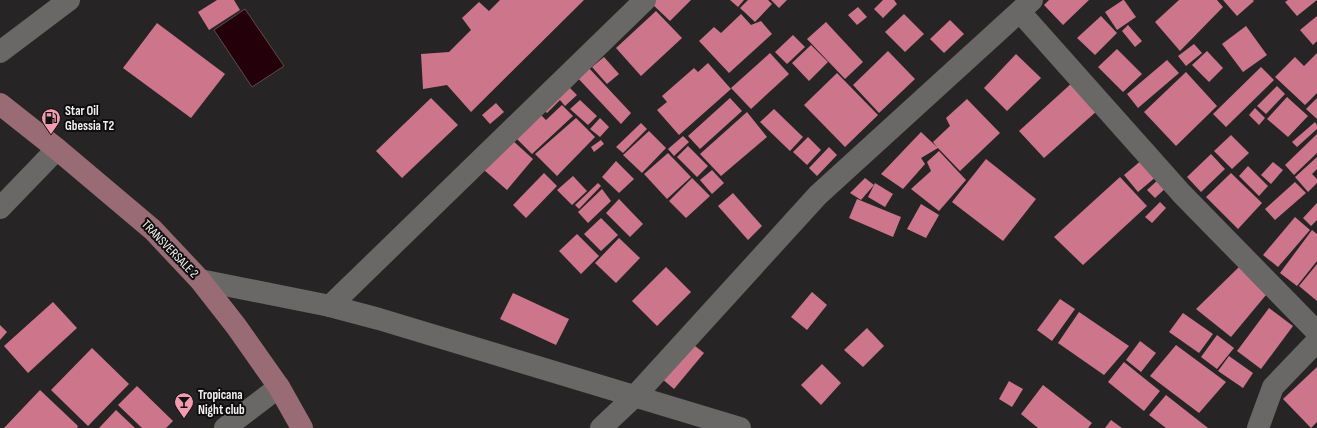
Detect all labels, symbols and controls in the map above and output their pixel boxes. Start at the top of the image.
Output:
place label: Star Oil Gbessia T2 [65,103,114,134]
fuel station icon: Star Oil Gbessia T2 [40,107,62,135]
street label: TRANSVERSALE 2 [138,217,202,281]
place label: Tropicana Night club [198,387,245,418]
bar icon: Tropicana Night club [173,391,195,419]

